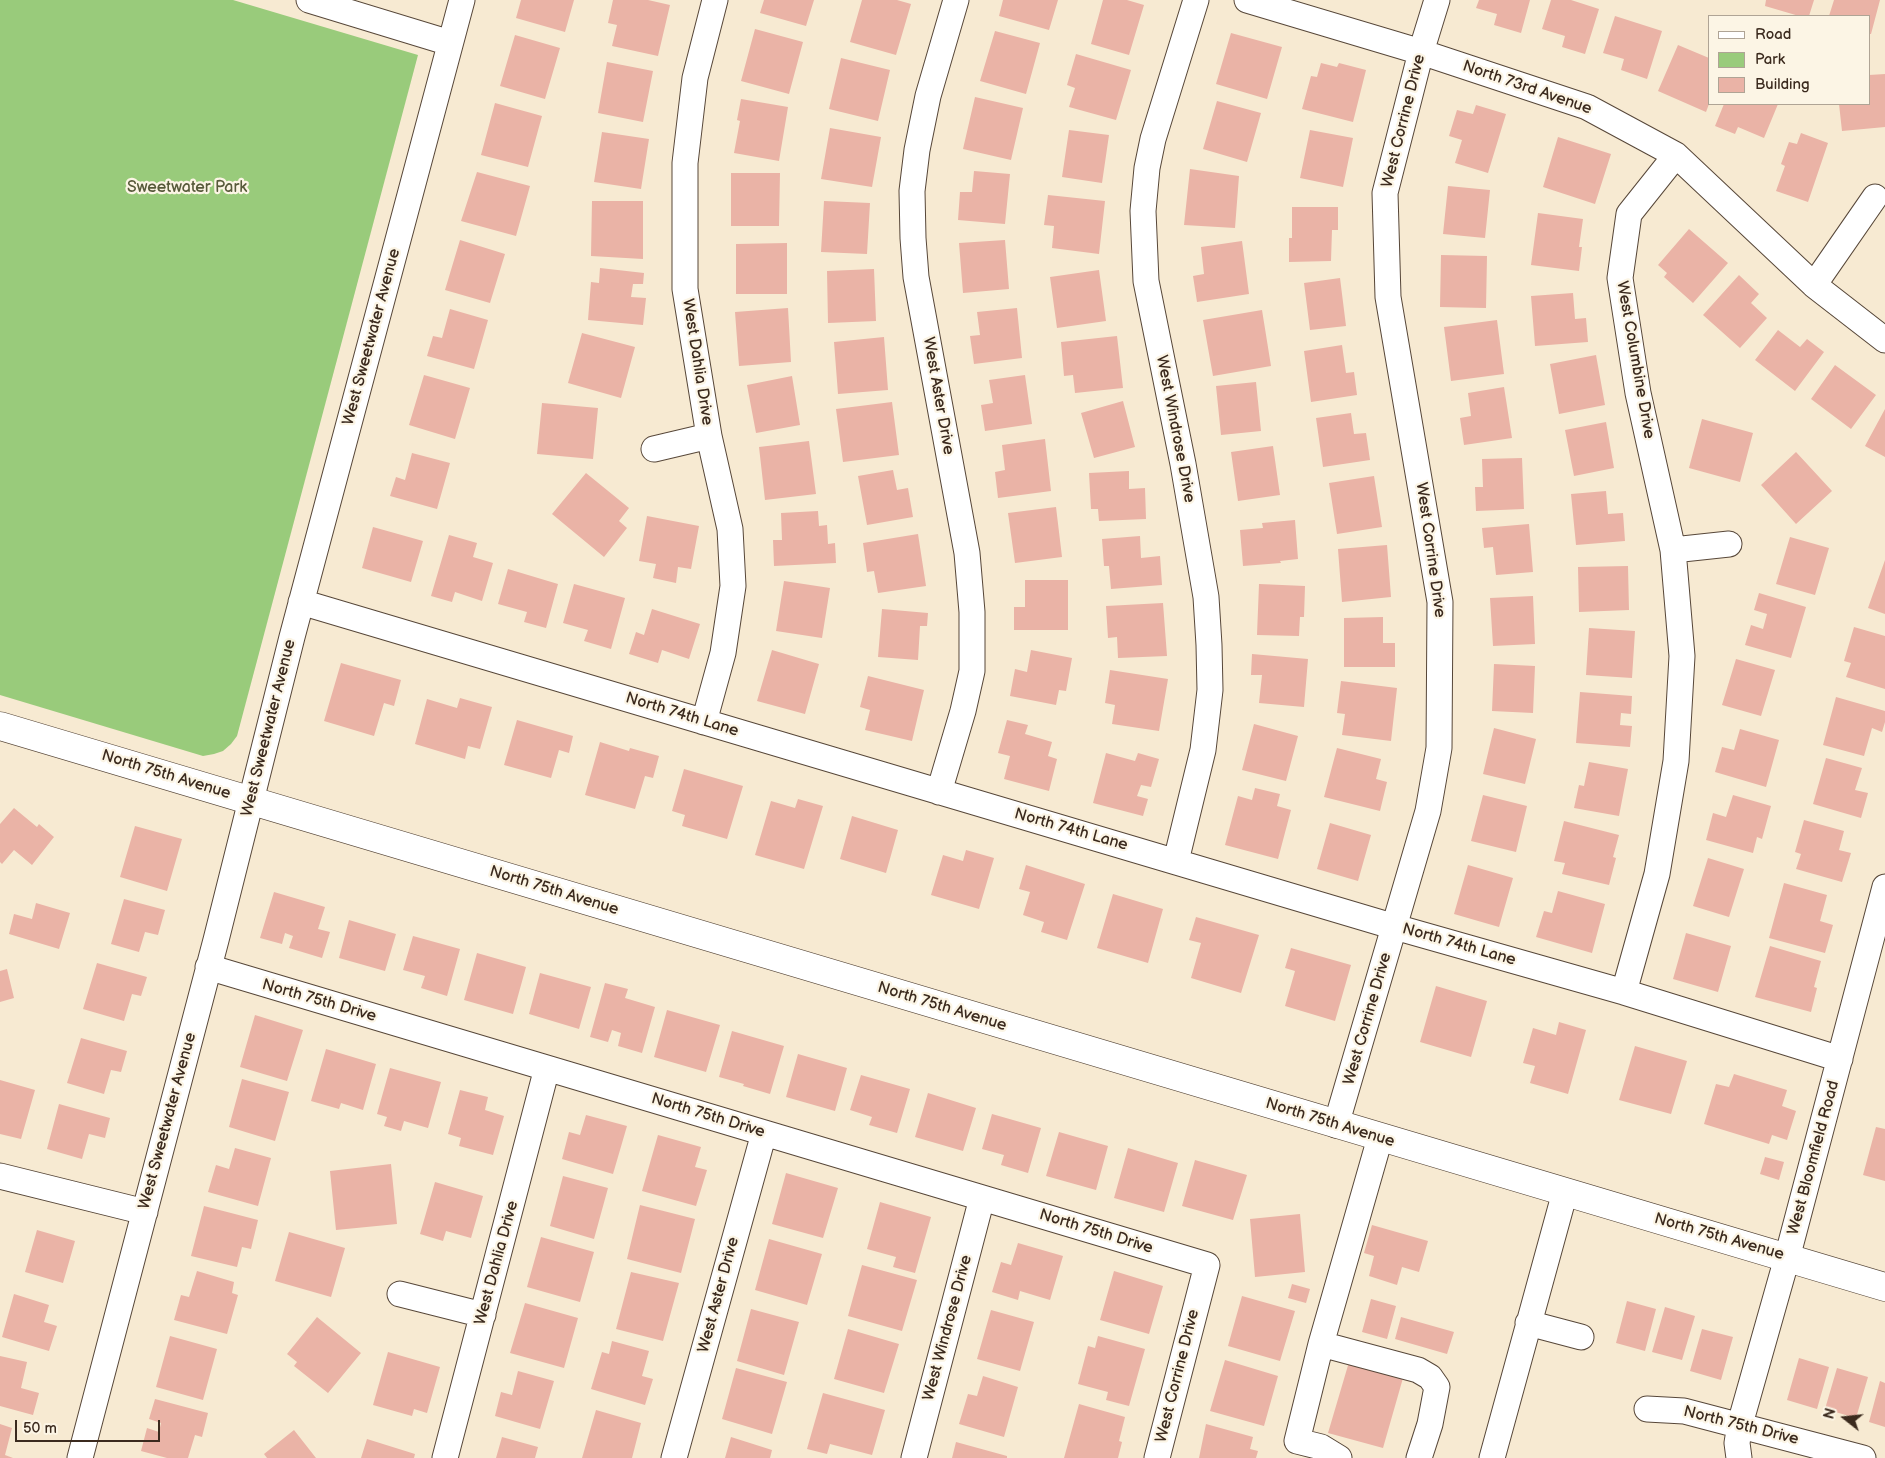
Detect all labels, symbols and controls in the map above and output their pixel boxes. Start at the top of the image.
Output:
legend [1708,15,1870,105]
text: Road [1755,25,1791,44]
text: Park [1755,50,1785,69]
street label: West Corrine Drive [1378,52,1430,190]
street label: North 73rd Avenue [1460,57,1594,119]
text: Building [1755,75,1810,94]
park label: Sweetwater Park [127,178,247,198]
street label: West Sweetwater Avenue [339,247,405,427]
street label: West Columbine Drive [1612,280,1658,440]
street label: West Dahlia Drive [678,297,716,427]
street label: West Aster Drive [918,336,958,456]
street label: West Windrose Drive [1151,354,1199,504]
street label: West Corrine Drive [1411,481,1449,619]
street label: West Sweetwater Avenue [238,637,300,819]
street label: North 74th Lane [623,689,741,741]
street label: North 75th Avenue [99,746,233,804]
street label: North 74th Lane [1012,805,1130,855]
street label: North 75th Avenue [487,862,621,920]
street label: North 74th Lane [1400,920,1518,970]
street label: West Corrine Drive [1340,951,1396,1087]
street label: North 75th Drive [260,976,378,1026]
street label: North 75th Avenue [875,978,1009,1036]
street label: West Sweetwater Avenue [135,1031,201,1211]
street label: West Bloomfield Road [1784,1079,1844,1237]
street label: North 75th Drive [649,1090,767,1142]
street label: North 75th Avenue [1263,1094,1397,1152]
street label: West Dahlia Drive [471,1199,523,1327]
street label: North 75th Drive [1037,1206,1155,1258]
street label: North 75th Avenue [1652,1209,1786,1265]
street label: West Aster Drive [694,1235,744,1355]
street label: West Windrose Drive [919,1253,977,1403]
street label: West Corrine Drive [1152,1307,1204,1445]
north arrow [1820,1393,1870,1443]
street label: North 75th Drive [1681,1402,1801,1450]
text: N [1820,1406,1840,1421]
scale bar [18,1410,162,1442]
text: 50 m [23,1419,57,1438]

